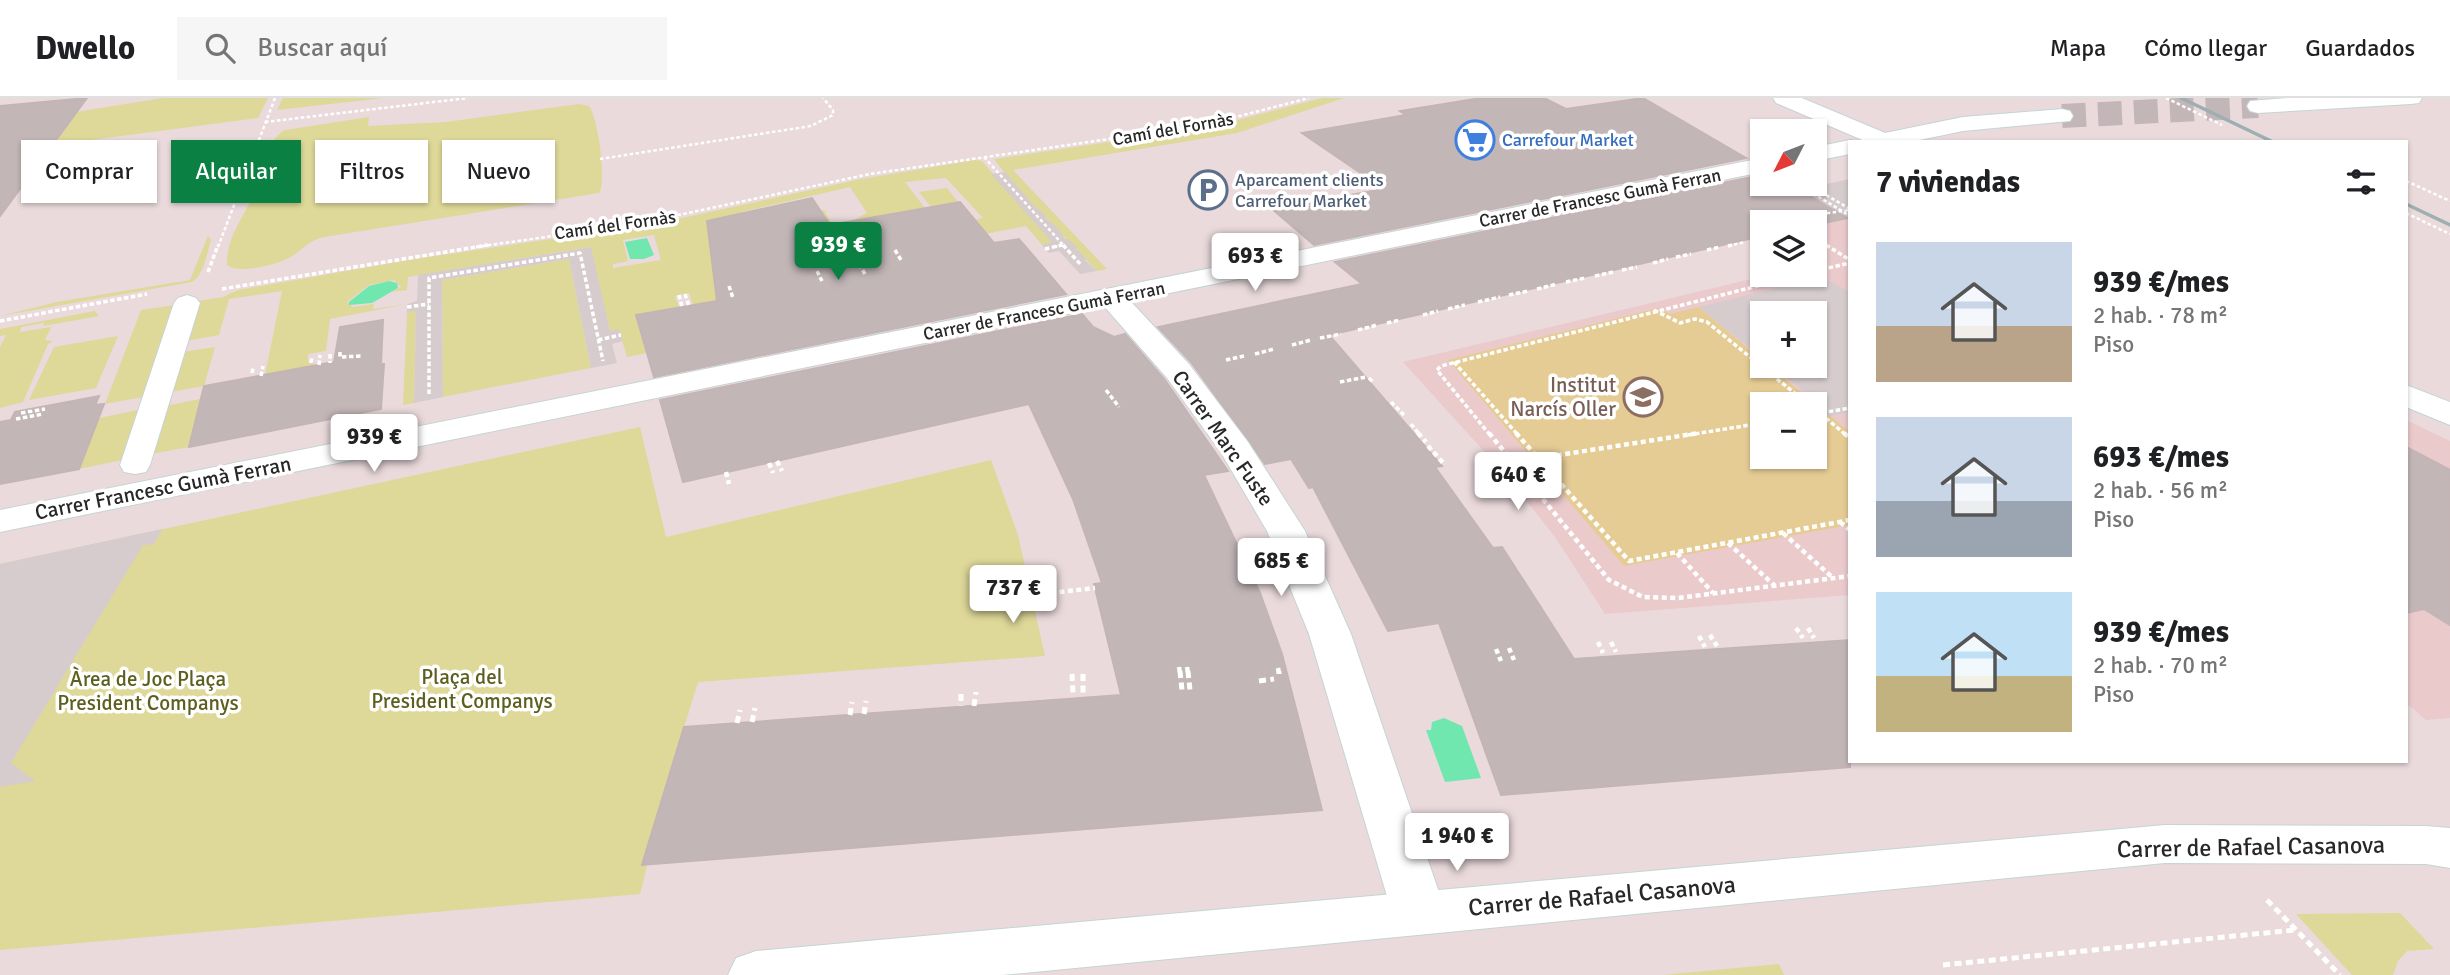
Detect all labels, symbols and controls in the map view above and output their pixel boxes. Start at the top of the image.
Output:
search box [177,17,667,80]
text: Dwello [35,28,135,69]
icon: search [201,29,239,67]
text: Buscar aquí [257,32,387,64]
text: Mapa [2050,33,2106,63]
text: Cómo llegar [2144,33,2267,63]
text: Guardados [2305,33,2415,63]
street label: Camí del Fornàs [1111,108,1235,150]
supermarket icon: Carrefour Market [1454,119,1496,161]
north arrow [1750,119,1827,196]
map controls [1750,119,1827,469]
place label: Carrefour Market [1502,129,1634,151]
chip: Comprar [21,140,157,203]
chip: Alquilar [171,140,301,203]
chip: Filtros [315,140,428,203]
chip: Nuevo [442,140,555,203]
icon: filters [2342,163,2380,201]
street label: Carrer de Francesc Gumà Ferran [1477,164,1723,232]
text: 7 viviendas [1876,164,2020,201]
parking icon: Aparcament clients Carrefour Market [1187,169,1229,211]
place label: Aparcament clients Carrefour Market [1235,169,1384,212]
street label: Camí del Fornàs [553,206,677,244]
button: layers [1750,210,1827,287]
pin: 939 € [789,222,887,282]
text: 939 € [811,230,865,259]
pin: 693 € [1206,234,1304,293]
text: 693 € [1228,241,1282,270]
text: 939 €/mes [2093,264,2229,301]
icon: home [1932,270,2016,354]
street label: Carrer de Francesc Gumà Ferran [921,277,1167,345]
button: + [1750,301,1827,378]
text: 2 hab. · 78 m² [2093,301,2228,330]
text: Piso [2093,330,2134,359]
street label: Carrer Marc Fuste [1167,365,1279,511]
place label: Institut Narcís Oller [1510,372,1616,422]
school or university icon: Institut Narcís Oller [1622,376,1664,418]
button: − [1750,392,1827,469]
pin: 939 € [325,414,423,474]
text: 939 € [347,422,401,451]
text: 693 €/mes [2093,439,2229,476]
icon: home [1932,445,2016,529]
street label: Carrer Francesc Gumà Ferran [33,450,293,526]
pin: 640 € [1469,452,1567,512]
text: 640 € [1491,460,1545,489]
text: 2 hab. · 56 m² [2093,476,2228,505]
text: Piso [2093,505,2134,534]
pin: 685 € [1232,538,1330,598]
text: 685 € [1254,546,1308,575]
pin: 737 € [964,566,1062,625]
text: 737 € [986,573,1040,602]
text: 939 €/mes [2093,614,2229,651]
icon: home [1932,620,2016,704]
text: 2 hab. · 70 m² [2093,651,2228,680]
park label: Plaça del President Companys [371,664,553,714]
park label: Àrea de Joc Plaça President Companys [57,666,239,716]
text: Piso [2093,680,2134,709]
pin: 1 940 € [1392,814,1522,873]
text: 1 940 € [1421,821,1493,850]
street label: Carrer de Rafael Casanova [2117,830,2385,864]
street label: Carrer de Rafael Casanova [1467,869,1737,923]

